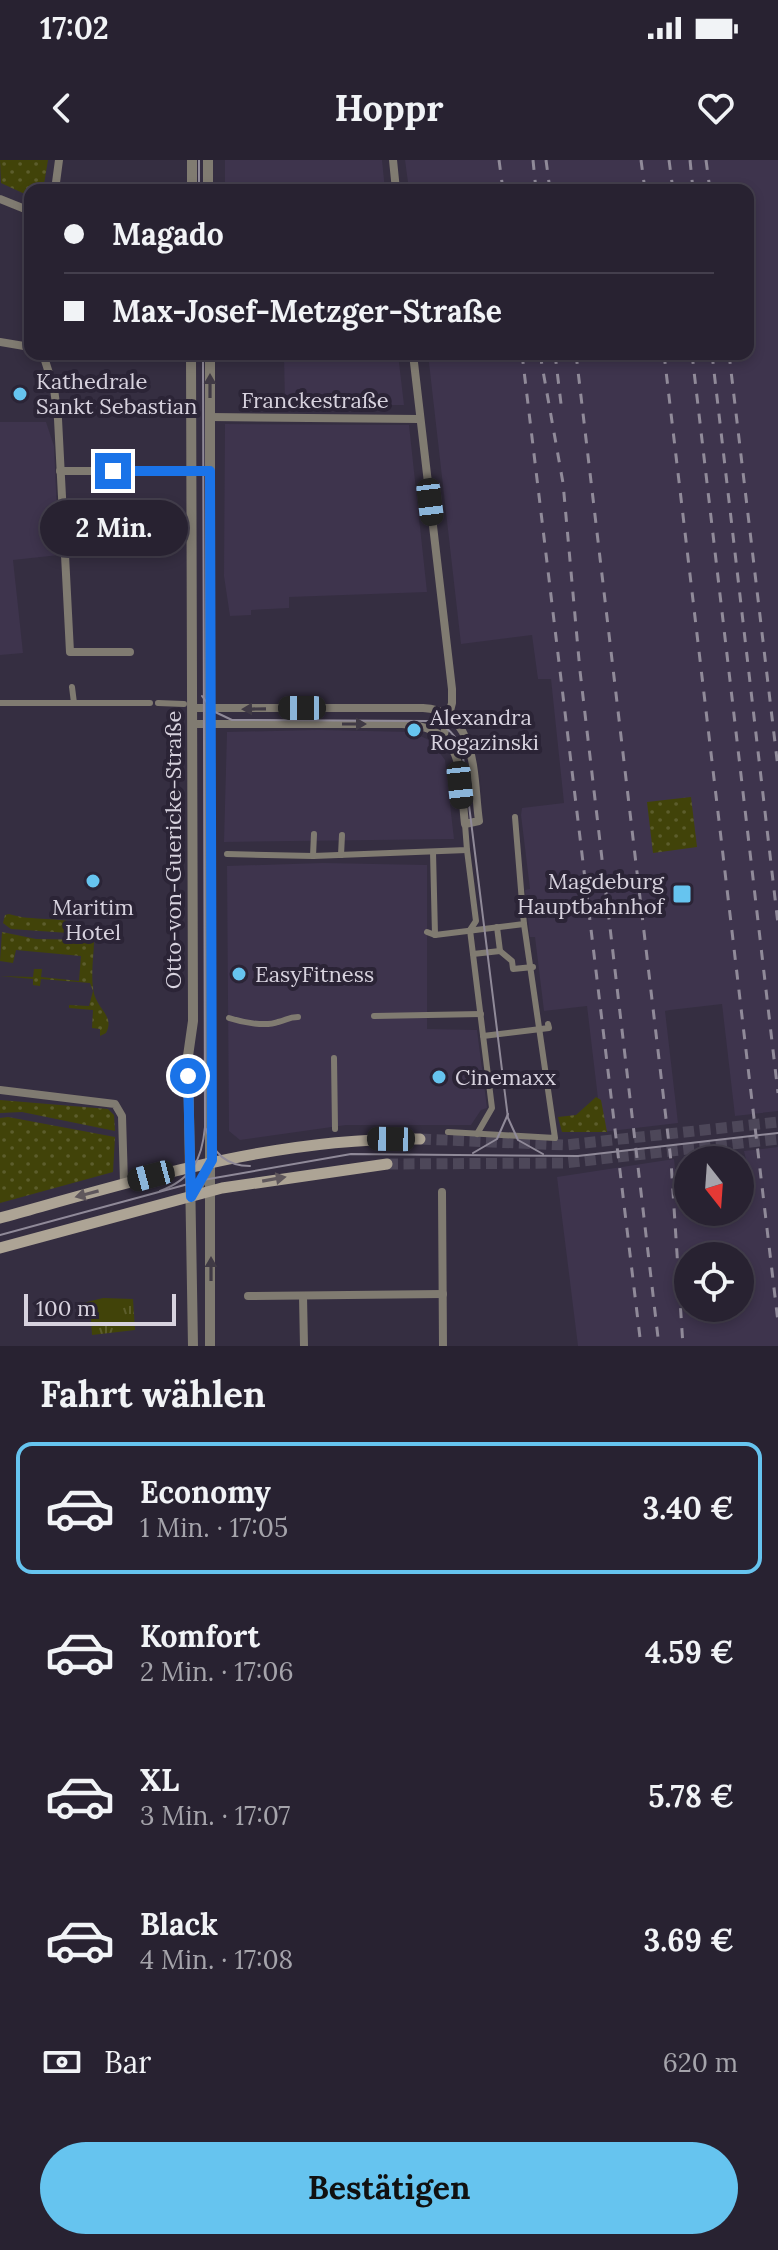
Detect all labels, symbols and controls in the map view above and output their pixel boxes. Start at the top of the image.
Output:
text: 17:02 [40,9,109,47]
text: Hoppr [334,85,444,131]
icon: back [40,86,84,130]
icon: heart [694,86,738,130]
text: Magado [112,215,224,253]
text: Max-Josef-Metzger-Straße [112,292,502,330]
place label: Kathedrale Sankt Sebastian [36,367,197,420]
one-way arrow [204,373,216,398]
marker: Kathedrale Sankt Sebastian [11,385,29,403]
street label: Franckestraße [241,386,389,414]
route end [95,453,131,489]
car [415,477,445,527]
callout: 2 Min. [39,499,187,555]
text: 2 Min. [76,511,152,544]
car [278,696,326,720]
one-way arrow [241,702,266,715]
place label: Alexandra Rogazinski [429,703,539,756]
street label: Otto-von-Guericke-Straße [159,711,187,989]
one-way arrow [342,718,367,730]
marker: Alexandra Rogazinski [405,721,423,739]
car [446,760,474,810]
place label: Magdeburg Hauptbahnhof [517,867,666,920]
marker: Maritim Hotel [84,872,102,890]
marker: Magdeburg Hauptbahnhof [671,883,693,905]
place label: Maritim Hotel [52,893,134,946]
place label: EasyFitness [255,960,374,988]
marker: EasyFitness [230,965,248,983]
route start [170,1058,206,1094]
place label: Cinemaxx [455,1063,557,1091]
marker: Cinemaxx [430,1068,448,1086]
car [367,1127,415,1151]
north arrow [674,1146,754,1226]
map controls [674,1146,754,1322]
car [125,1158,177,1194]
one-way arrow [262,1173,287,1185]
one-way arrow [75,1188,99,1201]
button: locate [674,1242,754,1322]
one-way arrow [205,1256,217,1281]
scale bar [24,1290,176,1326]
text: 100 m [36,1294,97,1322]
text: Fahrt wählen [40,1371,266,1417]
icon: car [44,1472,116,1544]
text: Economy [140,1473,271,1511]
text: 3.40 € [643,1489,734,1527]
text: 1 Min. · 17:05 [140,1511,288,1544]
icon: car [44,1616,116,1688]
text: Komfort [140,1617,260,1655]
text: 4.59 € [645,1633,734,1671]
text: 2 Min. · 17:06 [140,1655,293,1688]
icon: car [44,1760,116,1832]
text: XL [140,1761,179,1799]
text: 5.78 € [648,1777,734,1815]
text: 3 Min. · 17:07 [140,1799,290,1832]
icon: car [44,1904,116,1976]
text: Black [140,1905,218,1943]
text: 3.69 € [644,1921,734,1959]
text: 4 Min. · 17:08 [140,1943,293,1976]
icon: cash [40,2040,84,2084]
text: Bar [104,2043,151,2081]
text: 620 m [663,2046,738,2079]
button: Bestätigen [40,2142,738,2234]

